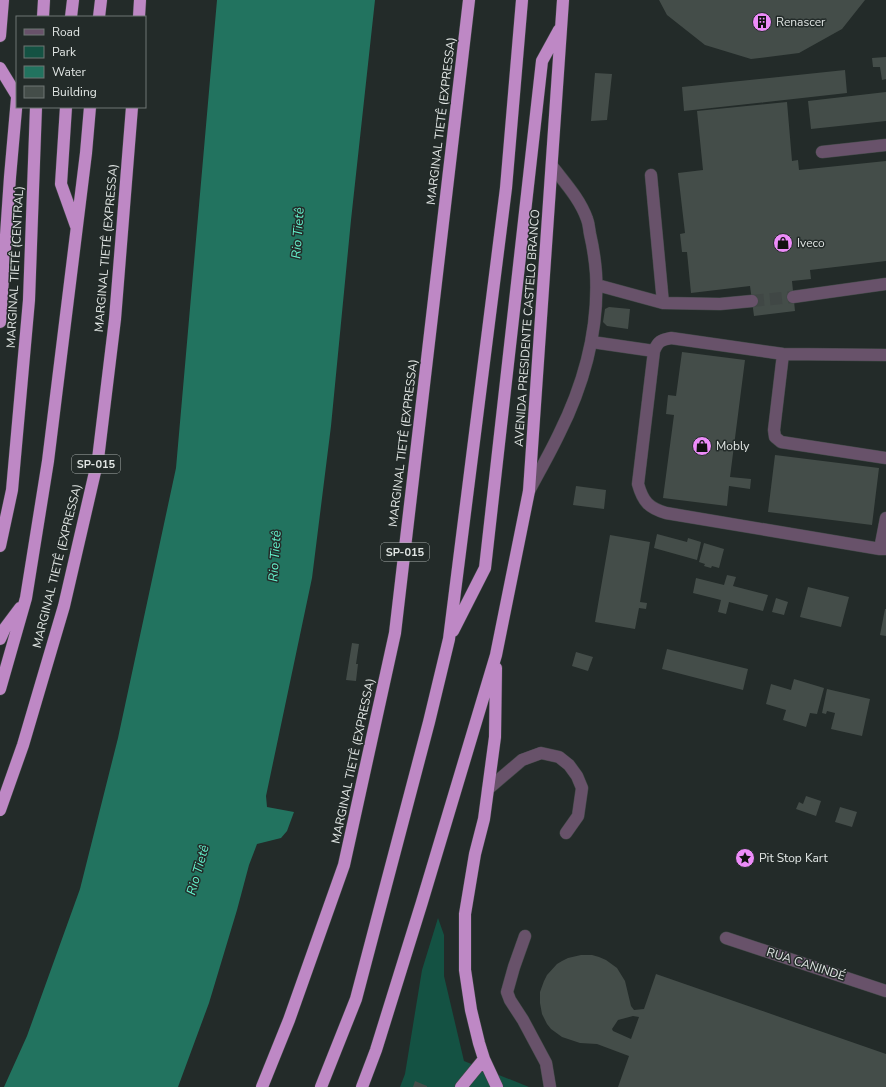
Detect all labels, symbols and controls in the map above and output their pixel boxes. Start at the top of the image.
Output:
building icon: Renascer [751,11,773,33]
place label: Renascer [776,14,826,30]
legend [16,16,146,108]
text: Road [52,24,80,40]
street label: MARGINAL TIETÊ (EXPRESSA) [423,36,459,206]
text: Park [52,44,77,60]
text: Water [52,64,86,80]
text: Building [52,84,97,100]
street label: MARGINAL TIETÊ (EXPRESSA) [91,163,121,333]
street label: MARGINAL TIETÊ (CENTRAL) [3,186,27,348]
water label: Rio Tietê [287,207,309,259]
street label: AVENIDA PRESIDENTE CASTELO BRANCO [511,209,543,447]
shop icon: Iveco [772,232,794,254]
place label: Iveco [797,235,825,251]
street label: MARGINAL TIETÊ (EXPRESSA) [385,358,421,528]
shop icon: Mobly [691,435,713,457]
place label: Mobly [716,438,750,454]
road number: SP-015 [72,455,120,473]
street label: MARGINAL TIETÊ (EXPRESSA) [29,482,85,650]
water label: Rio Tietê [264,530,286,582]
road number: SP-015 [381,543,429,561]
street label: MARGINAL TIETÊ (EXPRESSA) [328,677,378,845]
water label: Rio Tietê [182,843,214,897]
place icon: Pit Stop Kart [734,847,756,869]
place label: Pit Stop Kart [759,850,828,866]
street label: RUA CANINDÉ [765,944,847,984]

